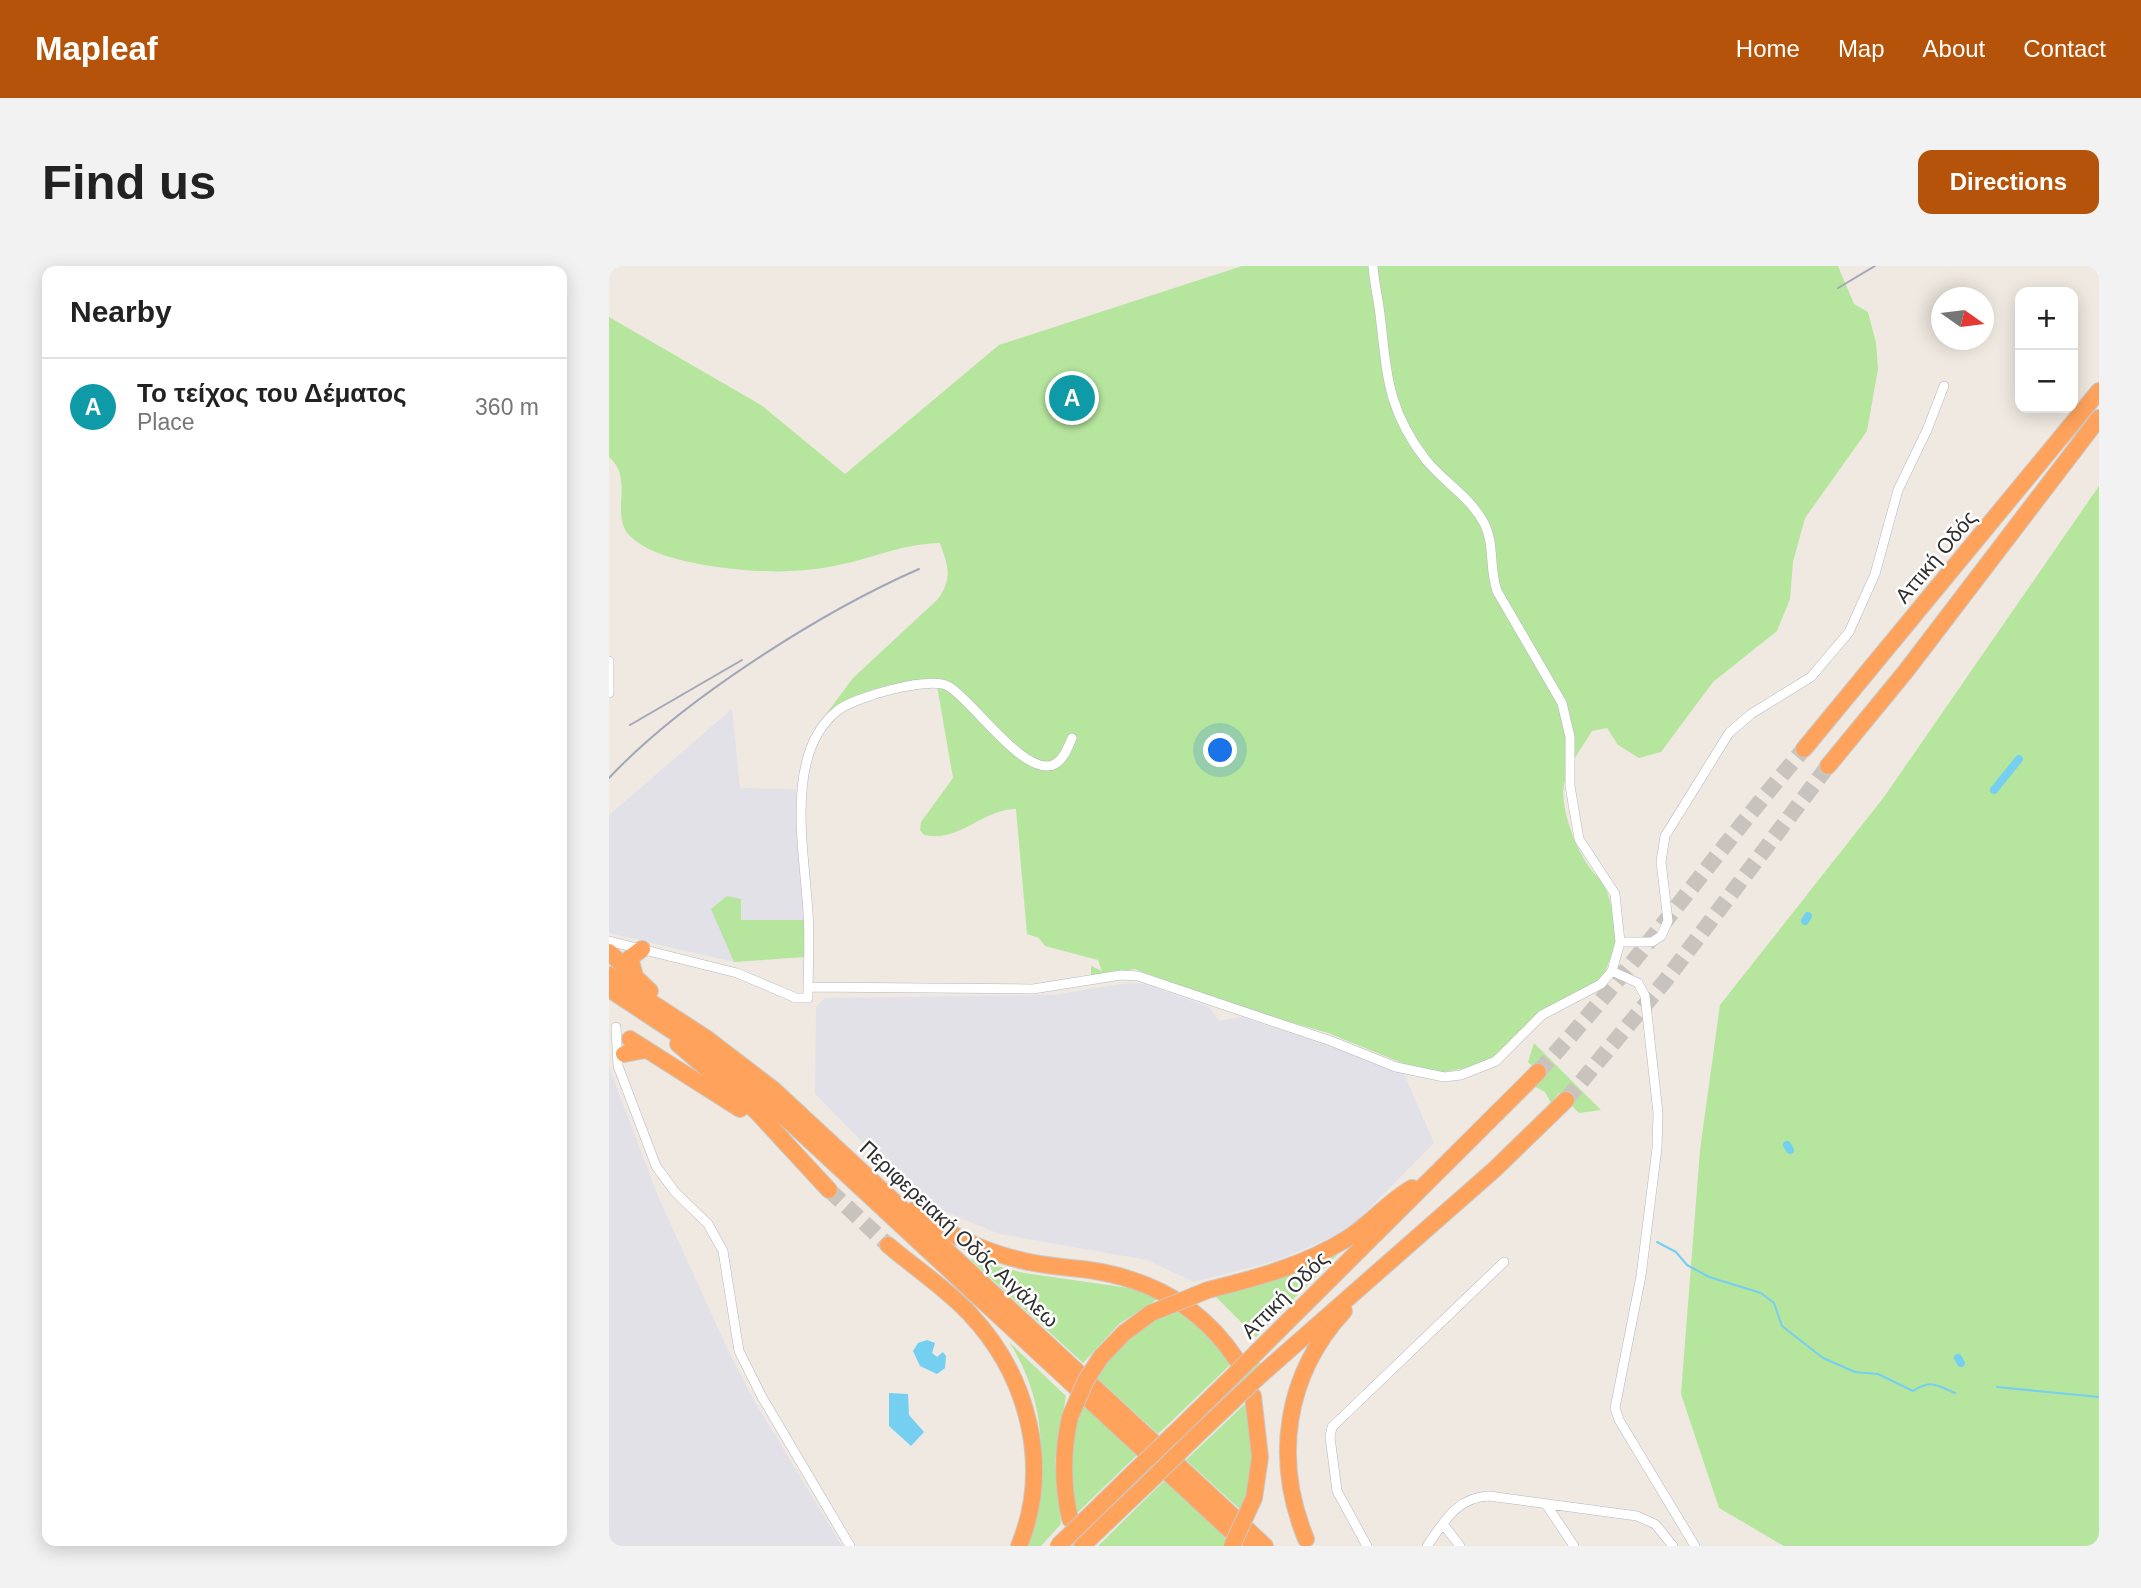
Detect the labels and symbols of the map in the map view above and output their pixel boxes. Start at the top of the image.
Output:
north arrow [1931,287,1994,350]
pin: A [1049,372,1095,424]
street label: Αττική Οδός [1890,506,1981,607]
your location [1203,733,1237,767]
street label: Περιφερειακή Οδός Αιγάλεω [856,1136,1063,1331]
street label: Αττική Οδός [1237,1247,1333,1343]

